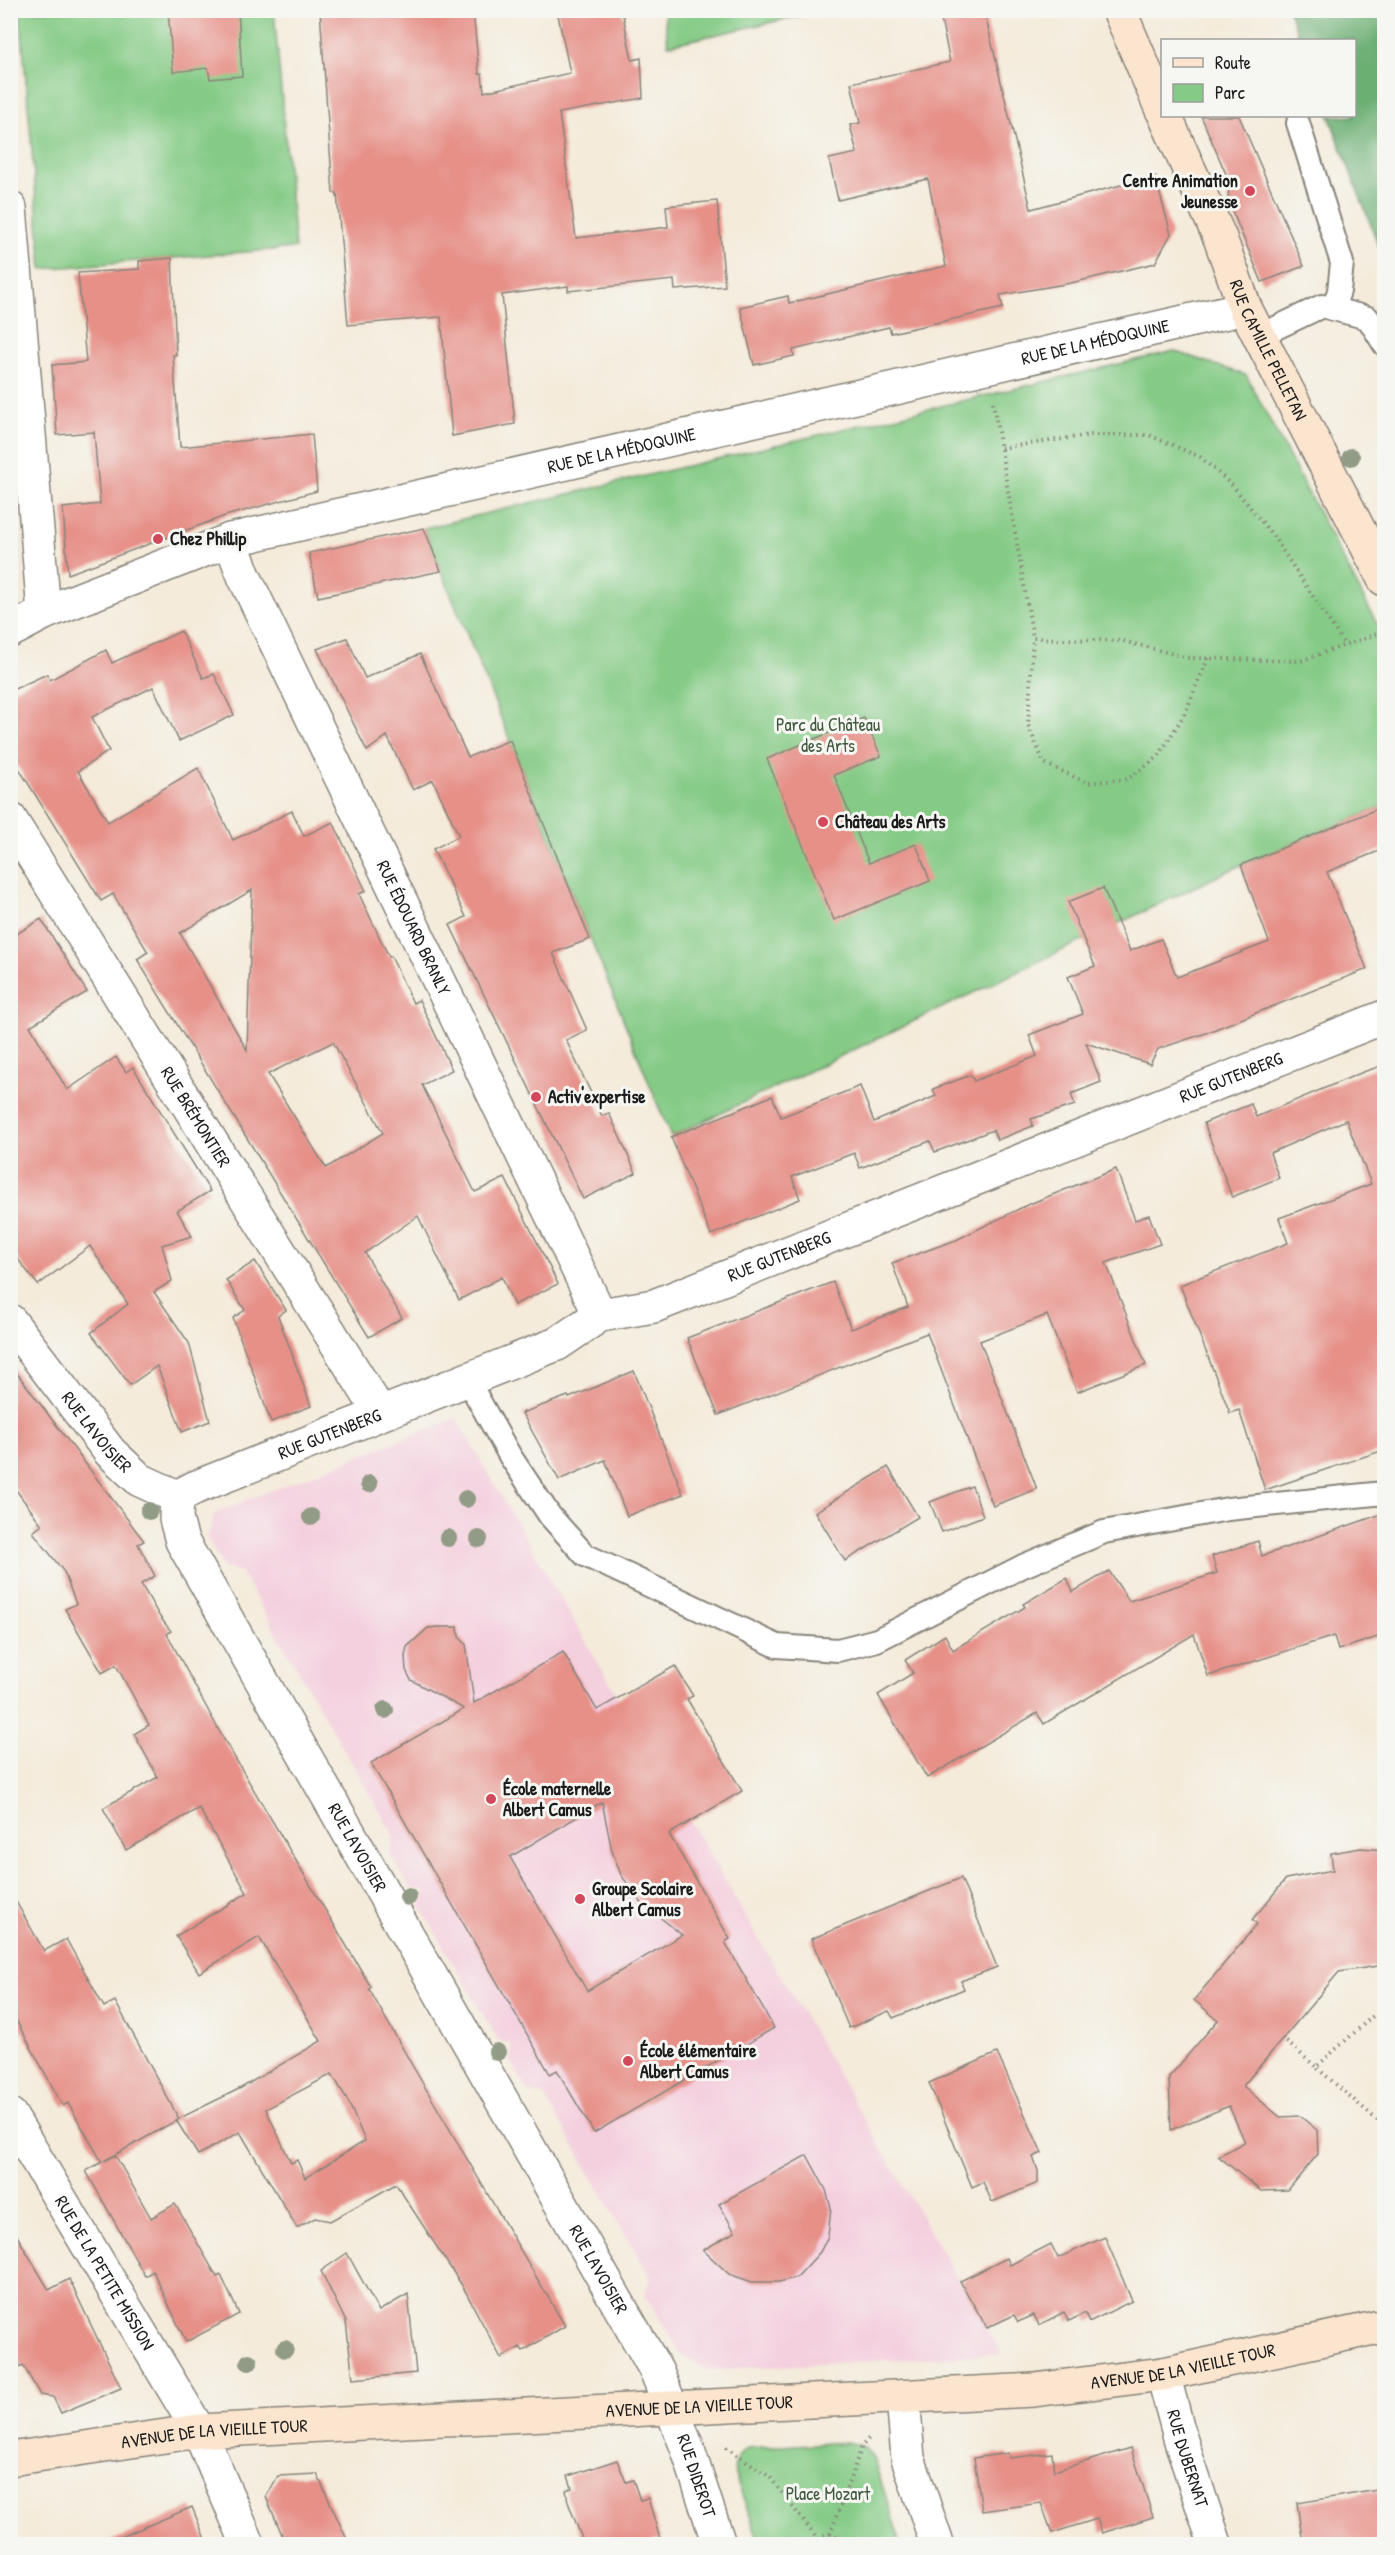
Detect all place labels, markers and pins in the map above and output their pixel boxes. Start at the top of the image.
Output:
place label: Centre Animation Jeunesse [1123,168,1239,214]
marker: Centre Animation Jeunesse [1243,184,1257,198]
place label: Chez Phillip [170,526,246,552]
marker: Chez Phillip [151,532,165,546]
place label: Château des Arts [835,809,945,834]
marker: Château des Arts [816,815,830,829]
place label: Activ'expertise [548,1084,646,1110]
marker: Activ'expertise [529,1090,543,1104]
place label: École maternelle Albert Camus [503,1776,612,1822]
marker: École maternelle Albert Camus [484,1792,498,1806]
place label: Groupe Scolaire Albert Camus [592,1876,694,1922]
marker: Groupe Scolaire Albert Camus [573,1892,587,1906]
place label: École élémentaire Albert Camus [640,2038,757,2084]
marker: École élémentaire Albert Camus [621,2054,635,2068]

